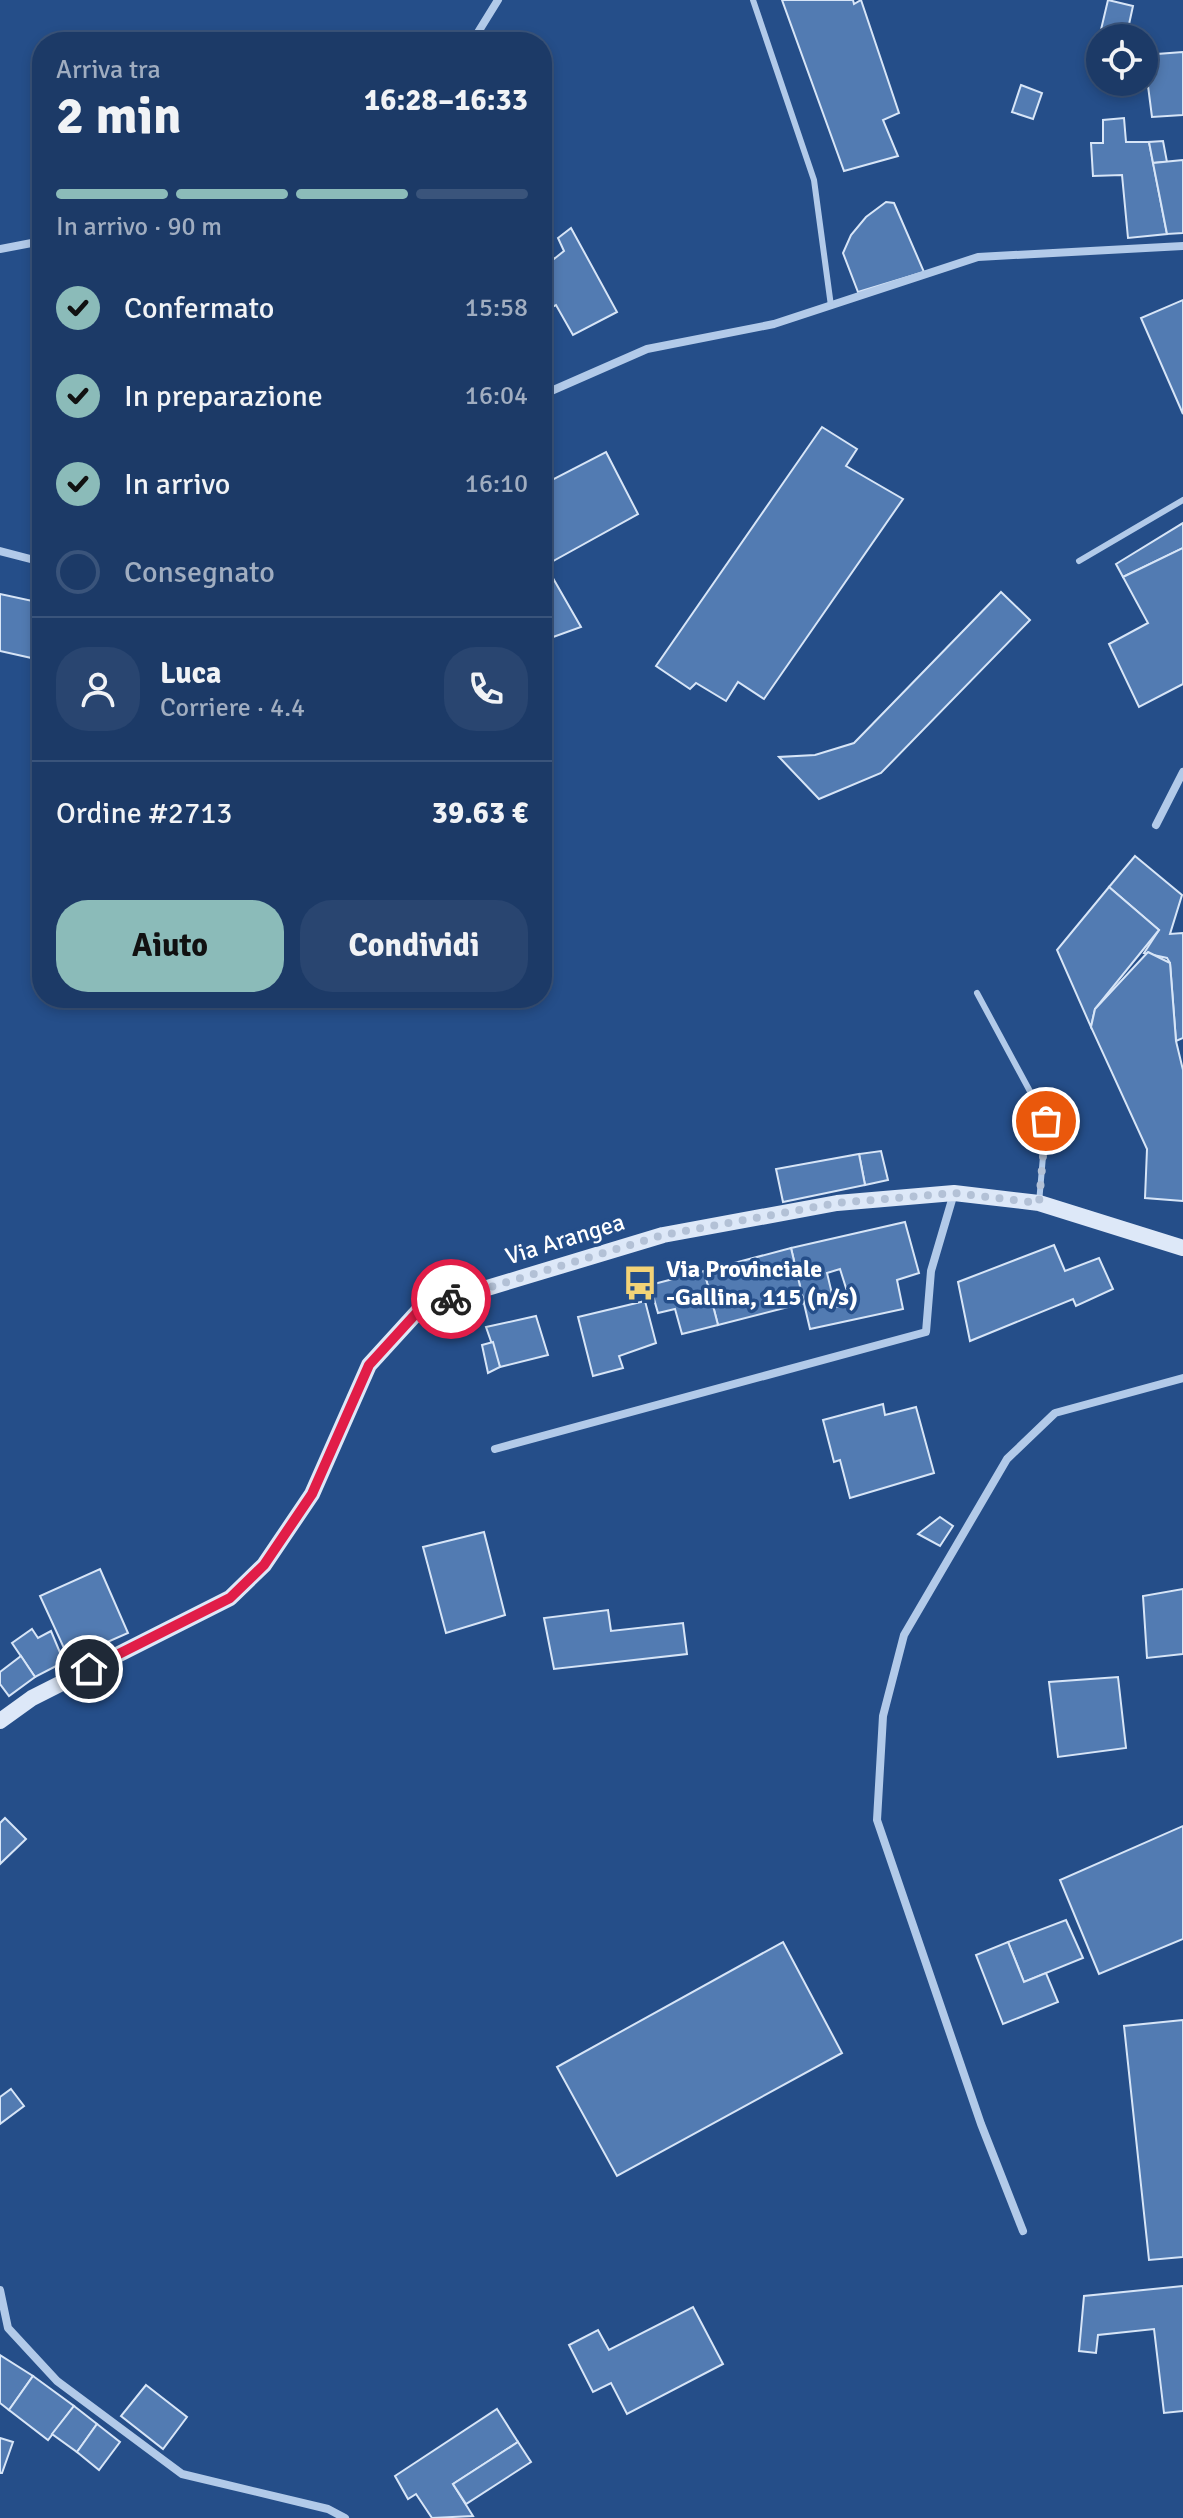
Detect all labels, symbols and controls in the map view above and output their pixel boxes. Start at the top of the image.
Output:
map controls [1086,24,1158,96]
button: locate [1086,24,1158,96]
text: Arriva tra [56,54,161,86]
text: 16:28–16:33 [364,82,528,119]
text: 2 min [56,84,182,148]
text: In arrivo · 90 m [56,211,222,243]
icon: check [56,286,100,330]
text: Confermato [124,290,274,327]
text: 15:58 [465,292,528,324]
icon: check [56,374,100,418]
text: In preparazione [124,378,323,415]
text: 16:04 [465,380,528,412]
icon: check [56,462,100,506]
text: In arrivo [124,466,230,503]
text: 16:10 [465,468,528,500]
text: Consegnato [124,554,275,591]
button: person [56,647,140,731]
button: phone [444,647,528,731]
text: Luca [160,655,221,692]
text: Corriere · 4.4 [160,692,305,724]
text: Ordine #2713 [56,795,233,832]
text: 39.63 € [432,795,528,832]
button: Aiuto [56,900,284,992]
button: Condividi [300,900,528,992]
pin [1012,1087,1080,1155]
icon: bag [1024,1099,1068,1143]
street label: Via Arangea [502,1207,628,1271]
place label: Via Provinciale -Gallina, 115 (n/s) [666,1254,858,1312]
courier [411,1259,491,1339]
bus stop icon: Via Provinciale -Gallina, 115 (n/s) [621,1264,659,1302]
icon: bike [429,1277,473,1321]
pin [55,1635,123,1703]
icon: home [67,1647,111,1691]

